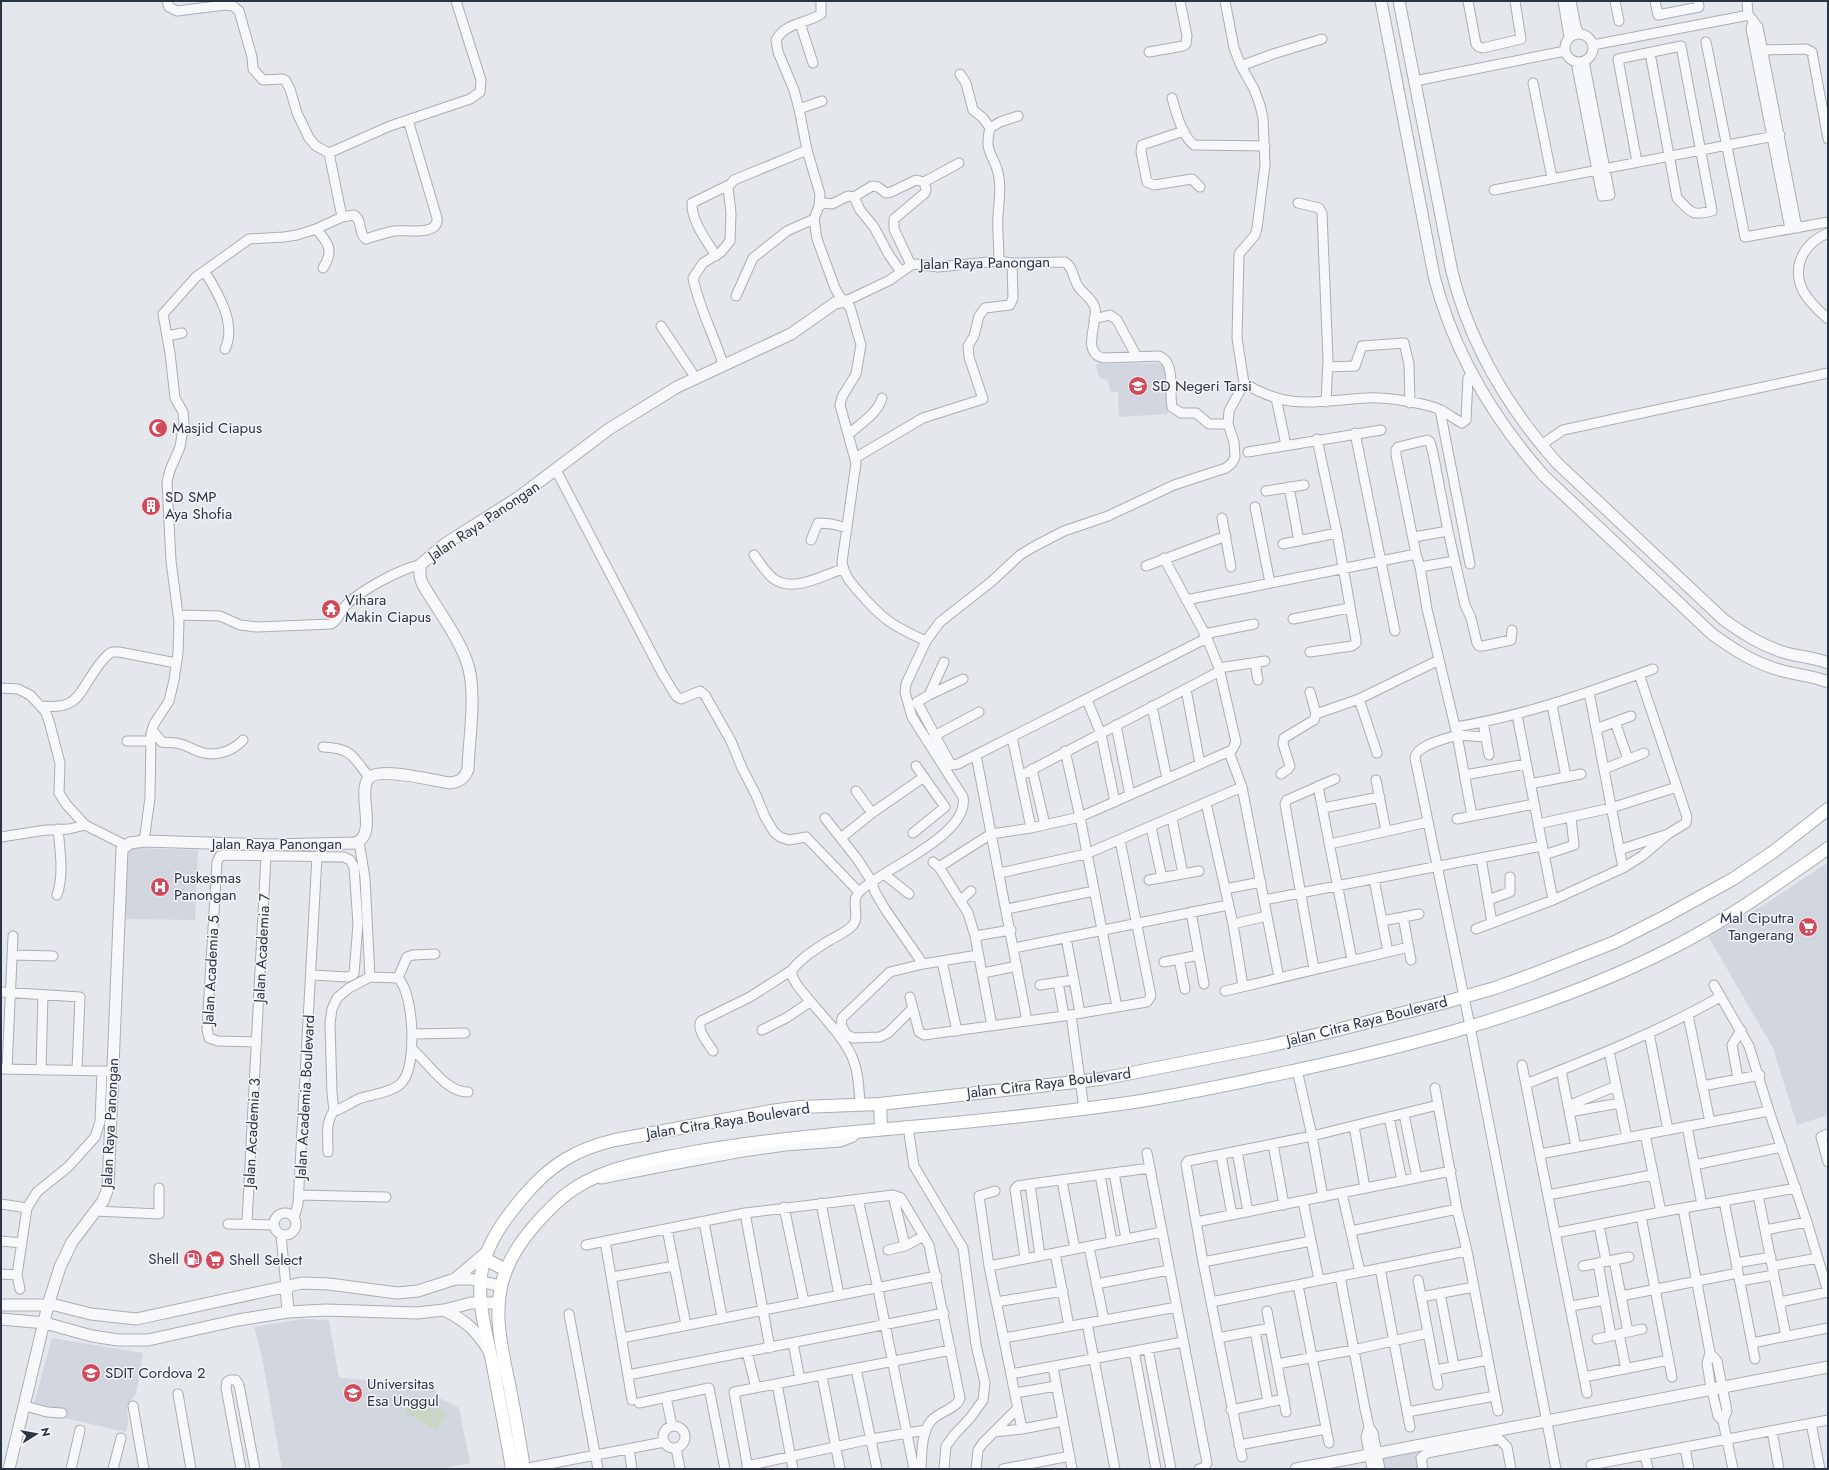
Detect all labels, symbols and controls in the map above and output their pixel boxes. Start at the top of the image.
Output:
street label: Jalan Raya Panongan [918,251,1050,275]
school or university icon: SD Negeri Tarsi [1127,375,1149,397]
place label: SD Negeri Tarsi [1152,375,1252,397]
mosque icon: Masjid Ciapus [147,417,169,439]
place label: Masjid Ciapus [172,417,262,439]
street label: Jalan Raya Panongan [422,475,544,568]
place label: SD SMP Aya Shofia [165,486,232,525]
building icon: SD SMP Aya Shofia [140,495,162,517]
place label: Vihara Makin Ciapus [345,589,431,628]
temple icon: Vihara Makin Ciapus [320,598,342,620]
street label: Jalan Raya Panongan [210,833,342,855]
place label: Puskesmas Panongan [174,867,241,906]
hospital icon: Puskesmas Panongan [149,876,171,898]
street label: Jalan Academia 7 [248,893,276,1005]
place label: Mal Ciputra Tangerang [1720,907,1794,946]
street label: Jalan Academia 5 [197,914,225,1028]
supermarket icon: Mal Ciputra Tangerang [1797,916,1819,938]
street label: Jalan Citra Raya Boulevard [1282,990,1450,1052]
street label: Jalan Academia Boulevard [290,1014,320,1182]
street label: Jalan Raya Panongan [96,1057,124,1191]
street label: Jalan Citra Raya Boulevard [964,1062,1132,1104]
street label: Jalan Academia 3 [238,1078,266,1190]
street label: Jalan Citra Raya Boulevard [643,1097,811,1145]
place label: Shell [148,1248,179,1270]
fuel station icon: Shell [182,1248,204,1270]
supermarket icon: Shell Select [204,1249,226,1271]
place label: Shell Select [229,1249,303,1271]
school or university icon: SDIT Cordova 2 [80,1362,102,1384]
place label: SDIT Cordova 2 [105,1362,206,1384]
place label: Universitas Esa Unggul [367,1373,439,1412]
school or university icon: Universitas Esa Unggul [342,1382,364,1404]
north arrow [16,1414,56,1454]
text: N [37,1426,55,1438]

